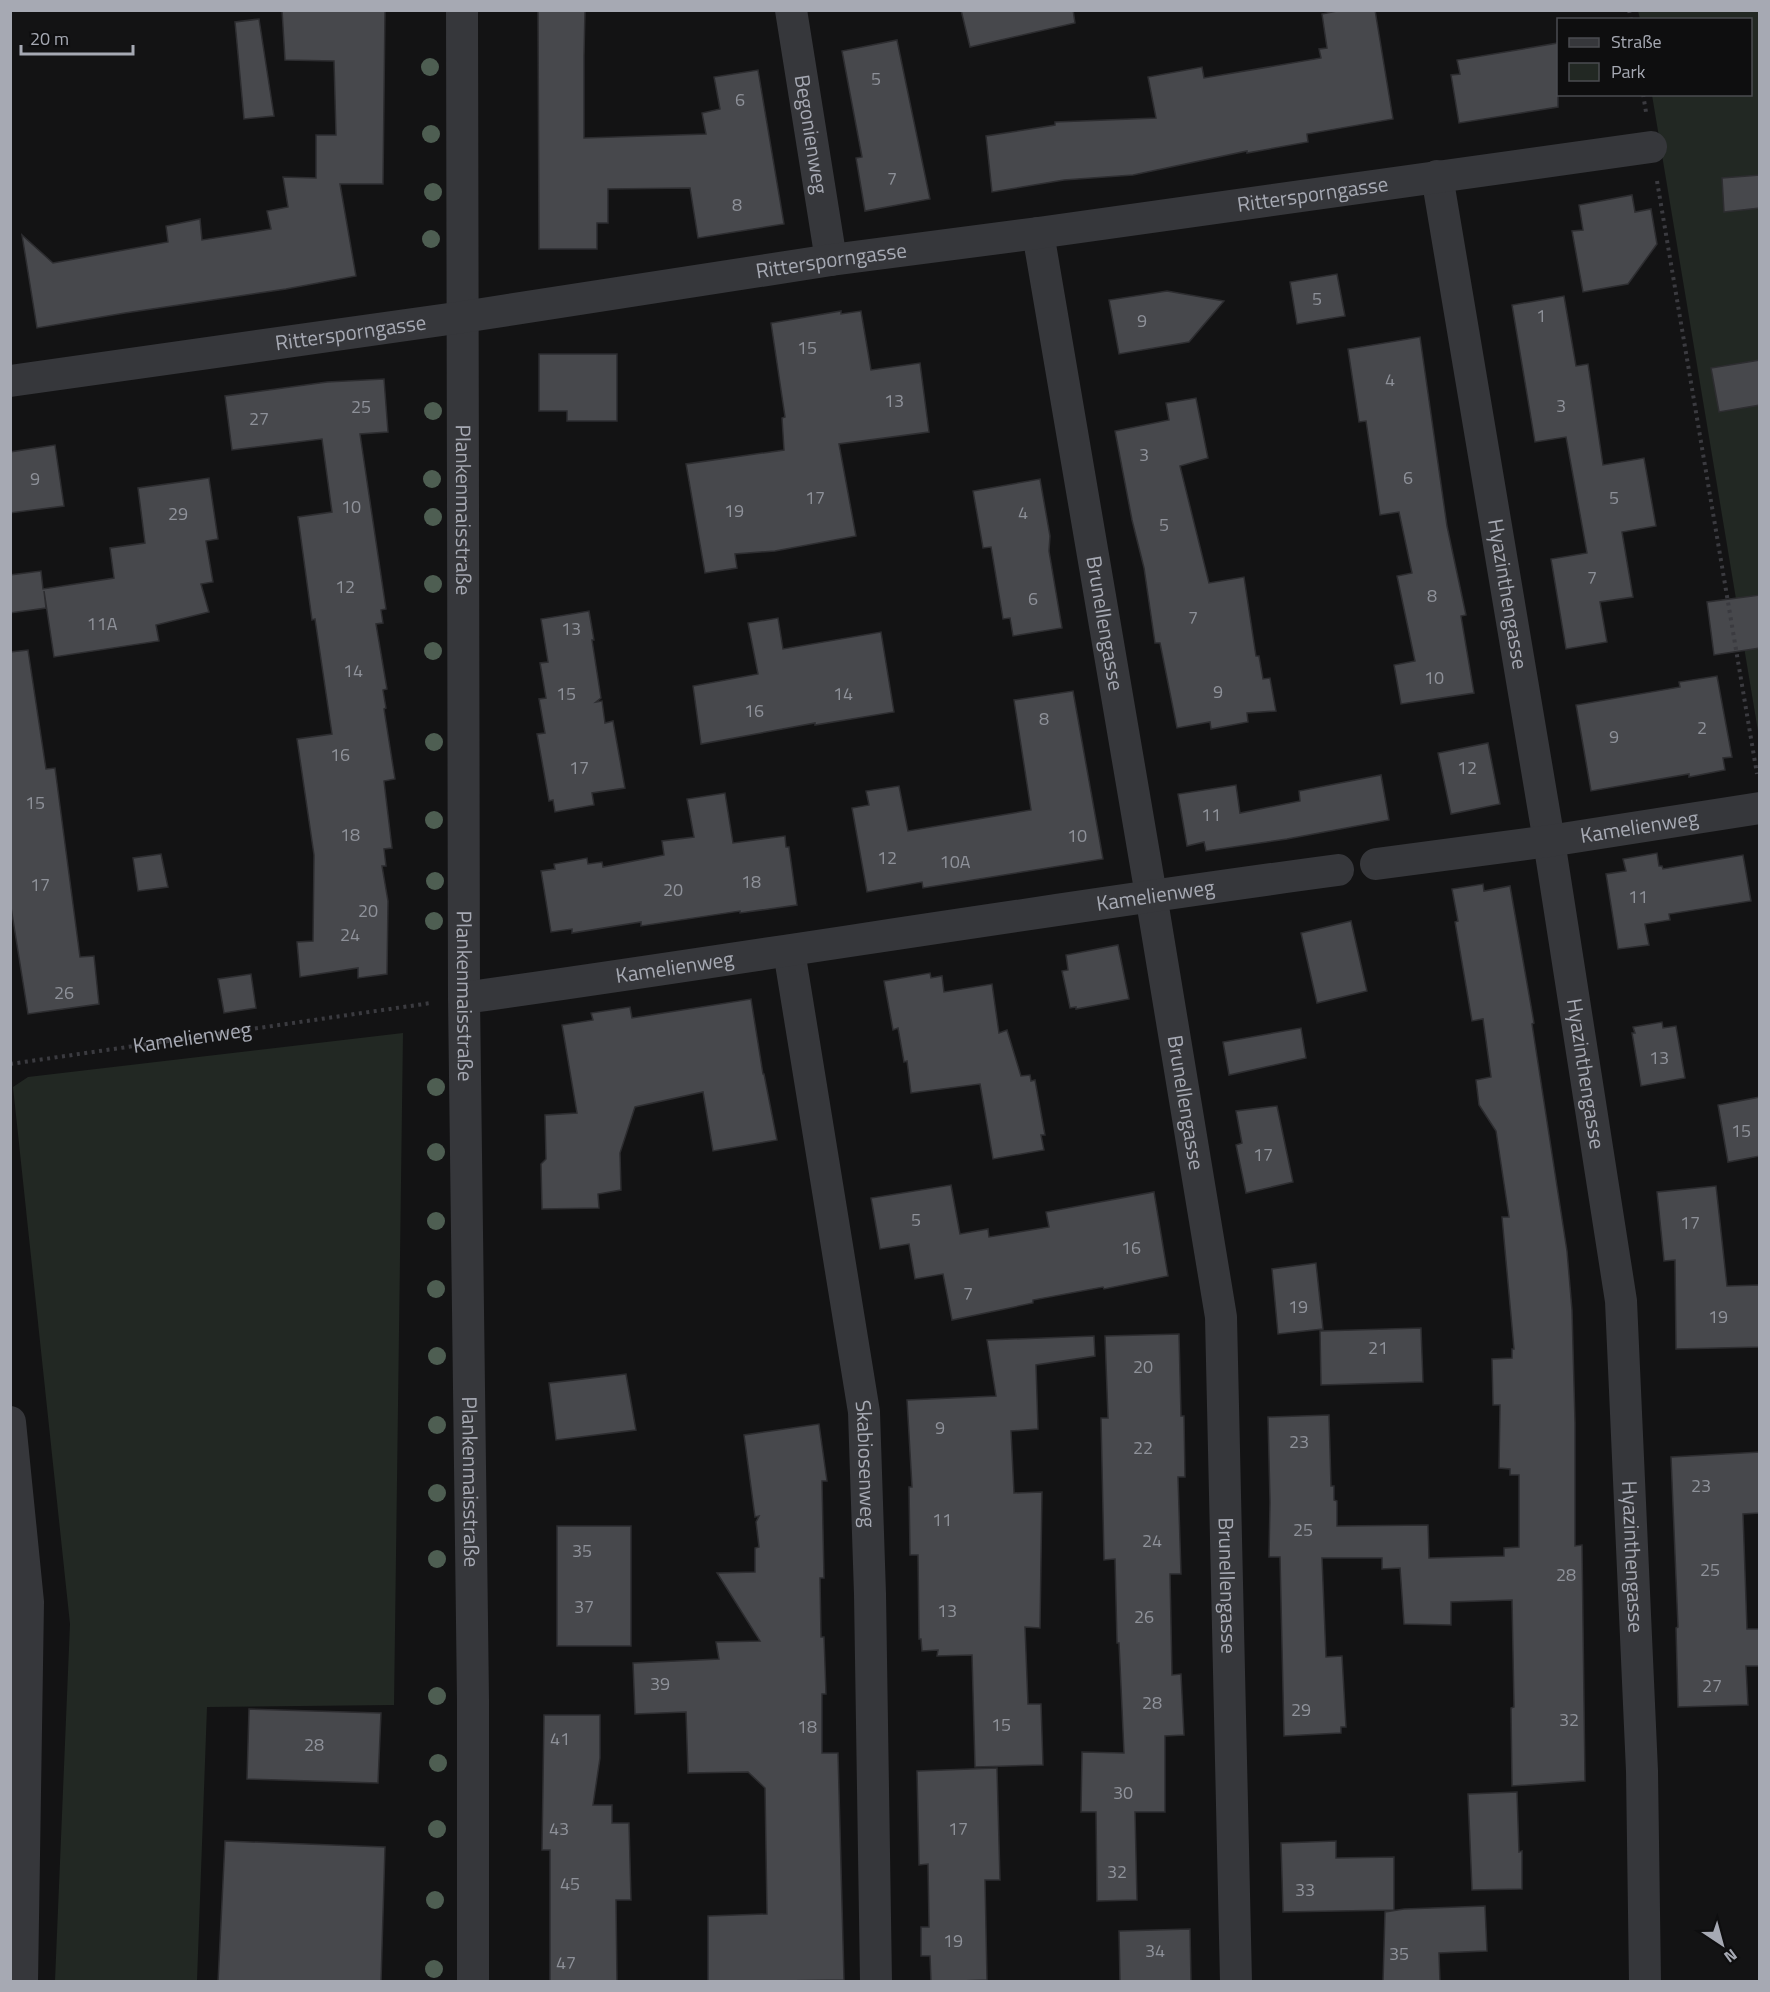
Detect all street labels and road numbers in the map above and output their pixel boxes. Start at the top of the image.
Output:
street label: Begonienweg [787,72,837,196]
street label: Rittersporngasse [1235,167,1390,220]
street label: Rittersporngasse [753,233,908,286]
street label: Rittersporngasse [273,305,428,358]
street label: Plankenmaisstraße [448,425,480,595]
street label: Hyazinthengasse [1480,516,1537,672]
street label: Brunellengasse [1078,553,1133,693]
street label: Kamelienweg [1578,801,1701,851]
street label: Kamelienweg [1094,870,1217,919]
street label: Plankenmaisstraße [449,911,482,1082]
street label: Kamelienweg [613,942,736,991]
street label: Hyazinthengasse [1559,996,1614,1151]
street label: Kamelienweg [131,1012,253,1061]
street label: Brunellengasse [1159,1033,1213,1172]
street label: Plankenmaisstraße [454,1396,488,1568]
street label: Skabiosenweg [847,1398,885,1528]
street label: Hyazinthengasse [1614,1480,1653,1633]
street label: Brunellengasse [1211,1517,1246,1654]

